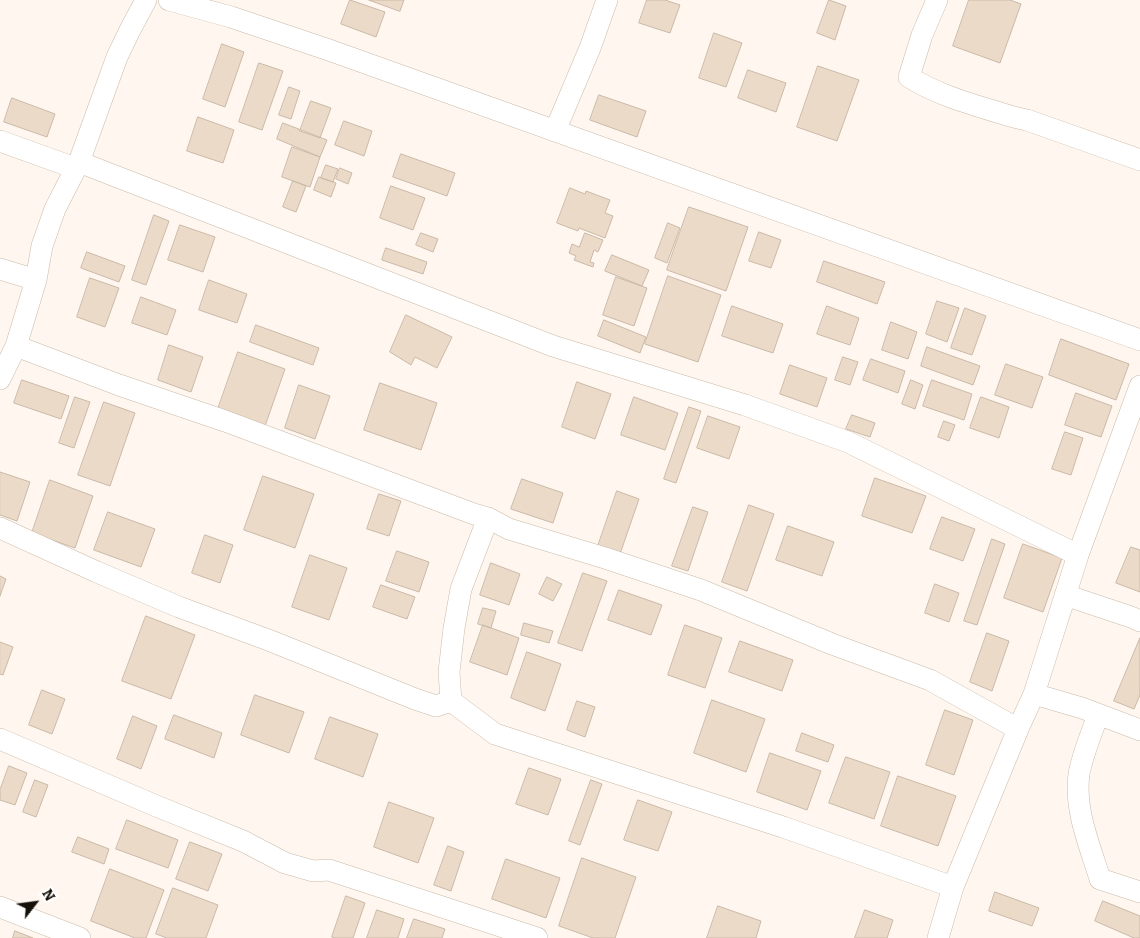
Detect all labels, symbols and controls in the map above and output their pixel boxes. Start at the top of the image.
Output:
north arrow [10,878,60,928]
text: N [38,886,58,904]

